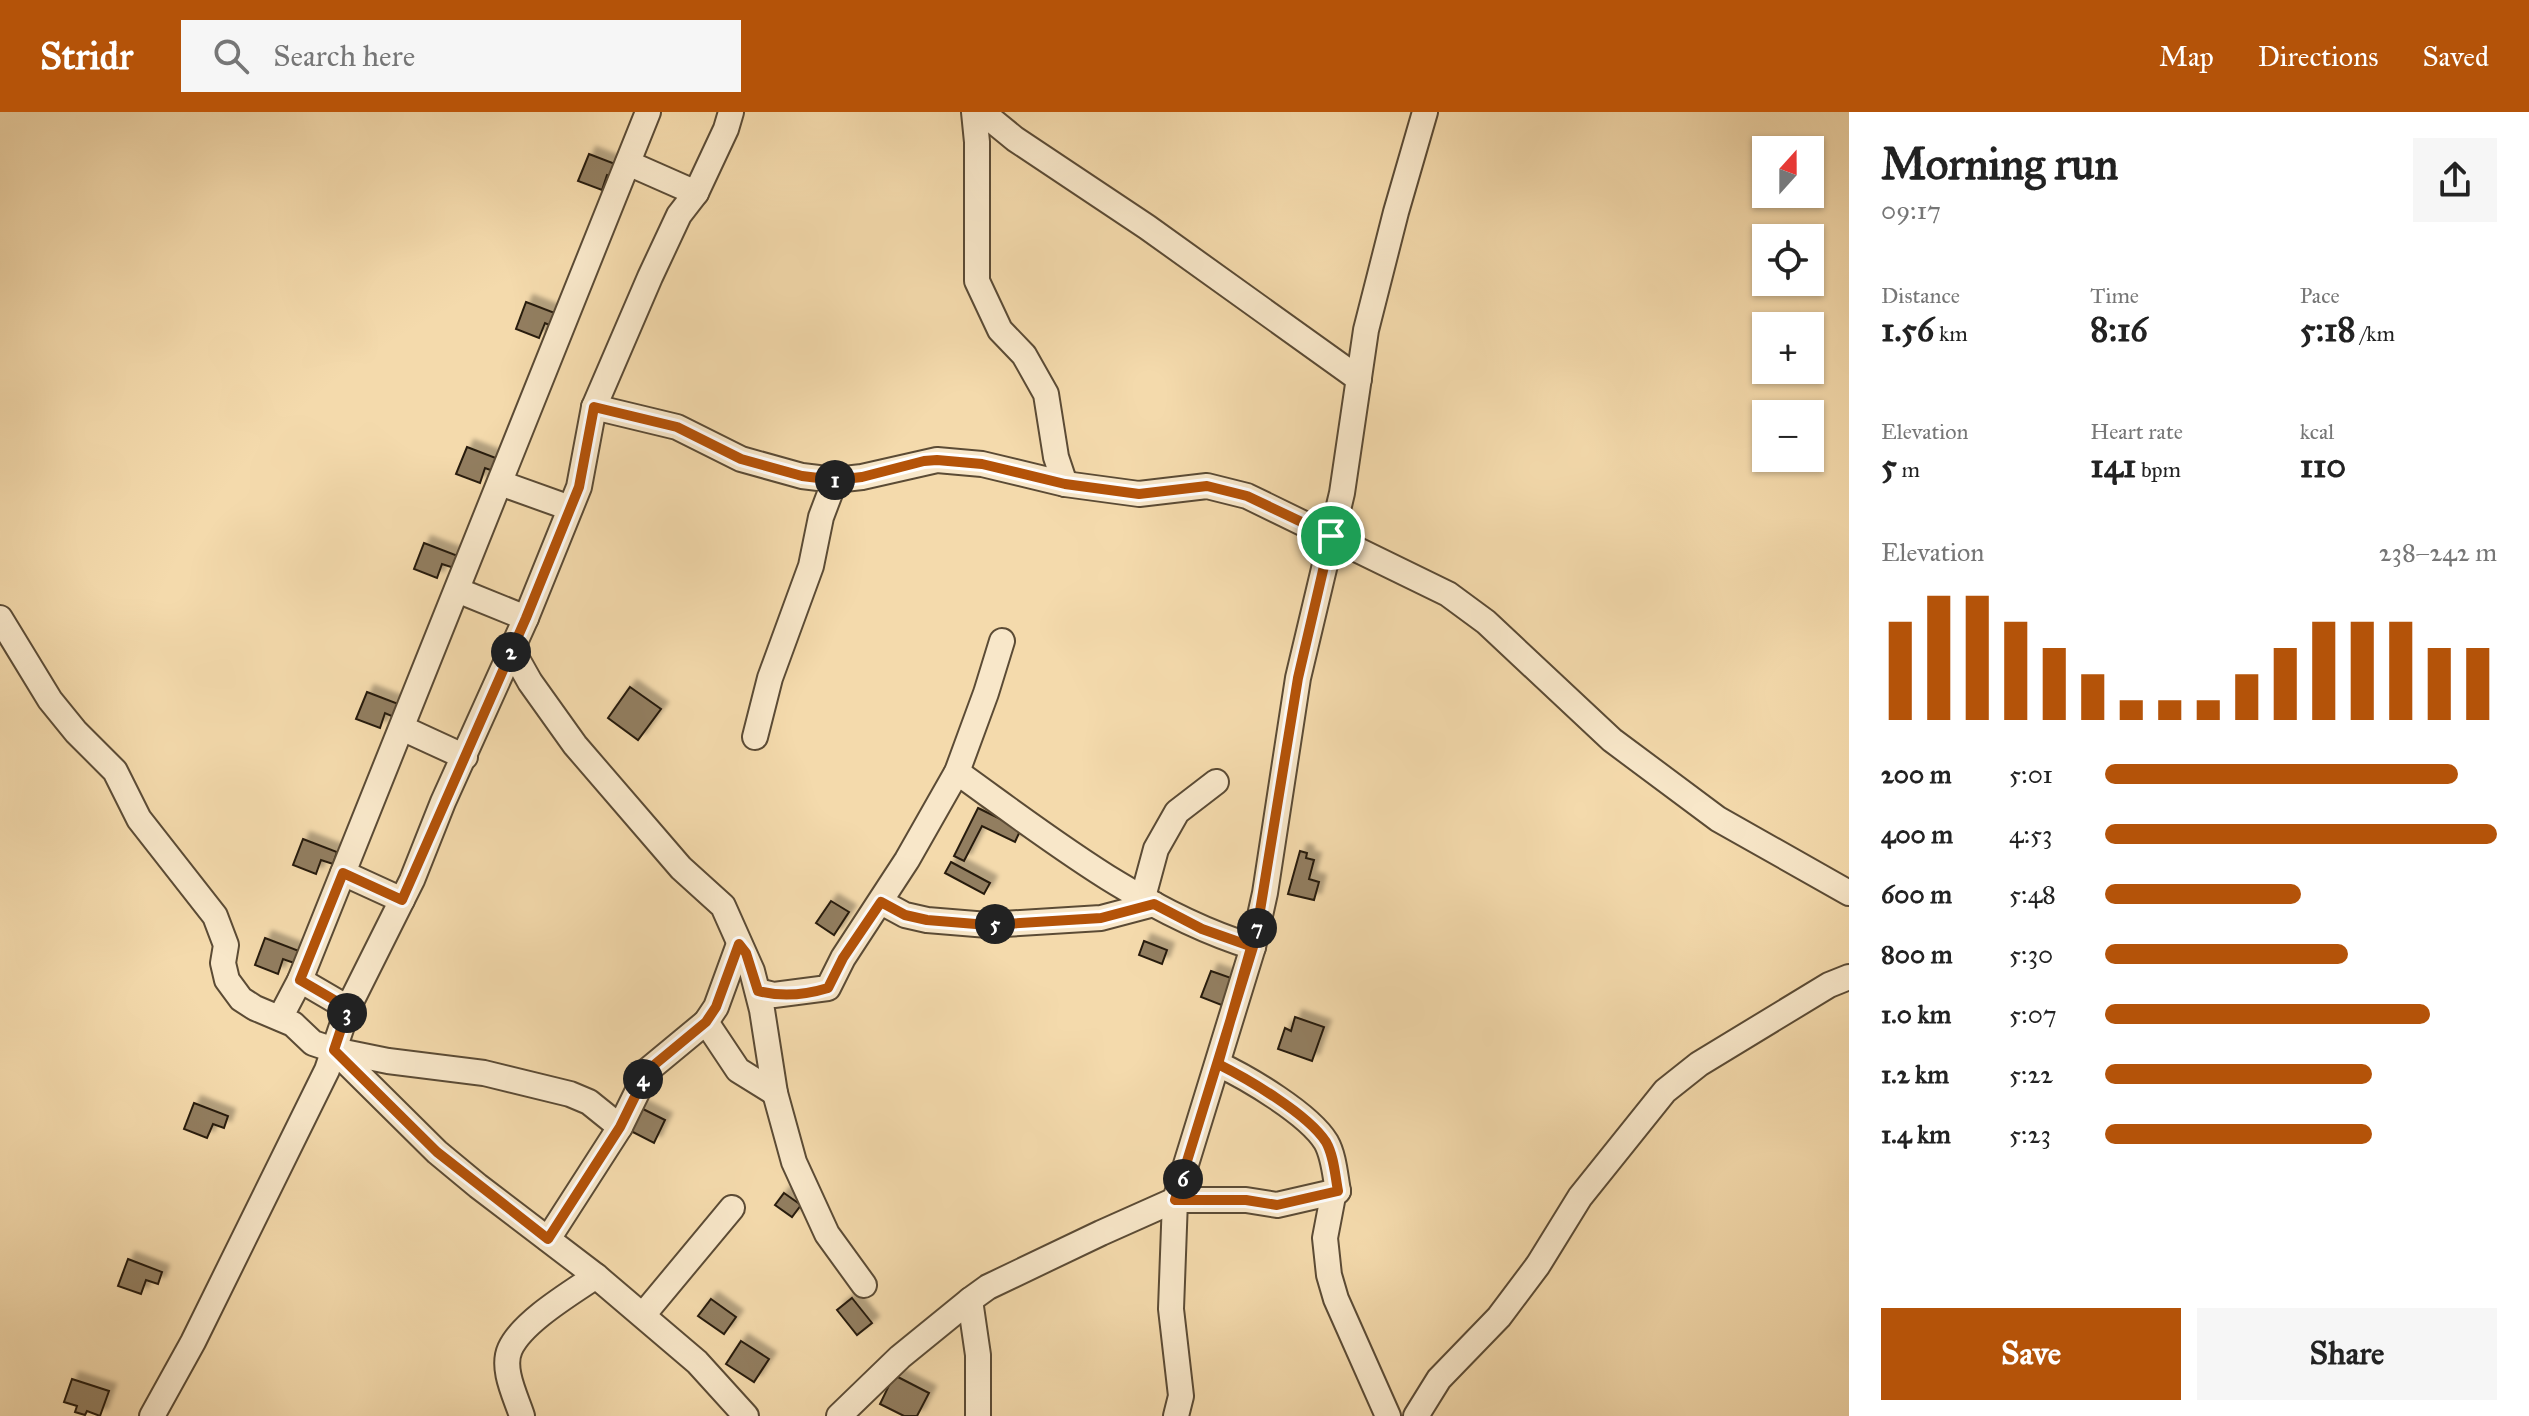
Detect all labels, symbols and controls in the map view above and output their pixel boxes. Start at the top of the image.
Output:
search box [181,20,741,92]
text: Stridr [40,33,133,79]
icon: search [209,34,253,78]
text: Search here [273,38,415,74]
text: Map [2159,39,2214,74]
text: Directions [2258,39,2379,74]
text: Saved [2423,39,2489,74]
north arrow [1752,136,1824,208]
map controls [1752,136,1824,472]
text: Morning run [1881,137,2118,191]
button: share [2413,138,2497,222]
text: 09:17 [1881,194,1941,226]
button: locate [1752,224,1824,296]
text: Distance [1881,282,1960,309]
text: Time [2090,282,2139,309]
text: Pace [2300,282,2340,309]
text: 1.56 [1881,309,1934,350]
text: 8:16 [2090,309,2148,350]
text: 5:18 [2300,309,2356,350]
button: + [1752,312,1824,384]
text: km [1934,320,1968,347]
text: /km [2356,320,2395,347]
button: − [1752,400,1824,472]
text: Elevation [1881,418,1968,445]
text: Heart rate [2090,418,2183,445]
text: kcal [2300,418,2334,445]
text: 5 [1881,445,1897,486]
text: 141 [2090,445,2136,486]
text: 110 [2300,445,2346,486]
text: m [1897,456,1920,483]
text: bpm [2136,456,2181,483]
pin: 1 [815,460,855,500]
text: 1 [831,466,839,493]
pin [1297,502,1365,570]
icon: arrive [1309,514,1353,558]
text: Elevation [1881,536,1984,568]
text: 238–242 m [2379,536,2497,568]
pin: 2 [491,632,531,672]
text: 2 [506,638,516,665]
text: 200 m [1881,758,1952,790]
text: 5:01 [2009,758,2053,790]
text: 400 m [1881,818,1953,850]
text: 4:53 [2009,818,2053,850]
text: 600 m [1881,878,1952,910]
text: 5:48 [2009,878,2056,910]
pin: 5 [975,904,1015,944]
pin: 7 [1237,908,1277,948]
text: 5 [990,910,1000,937]
text: 7 [1251,914,1263,941]
text: 800 m [1881,938,1953,970]
text: 5:30 [2009,938,2053,970]
pin: 3 [327,993,367,1033]
text: 1.0 km [1881,998,1951,1030]
text: 5:07 [2009,998,2057,1030]
text: 3 [343,999,351,1026]
text: 1.2 km [1881,1058,1949,1090]
text: 5:22 [2009,1058,2053,1090]
pin: 4 [623,1059,663,1099]
text: 4 [637,1065,649,1092]
text: 1.4 km [1881,1118,1951,1150]
text: 5:23 [2009,1118,2051,1150]
pin: 6 [1163,1159,1203,1199]
text: 6 [1177,1165,1189,1192]
button: Save [1881,1308,2181,1400]
button: Share [2197,1308,2497,1400]

